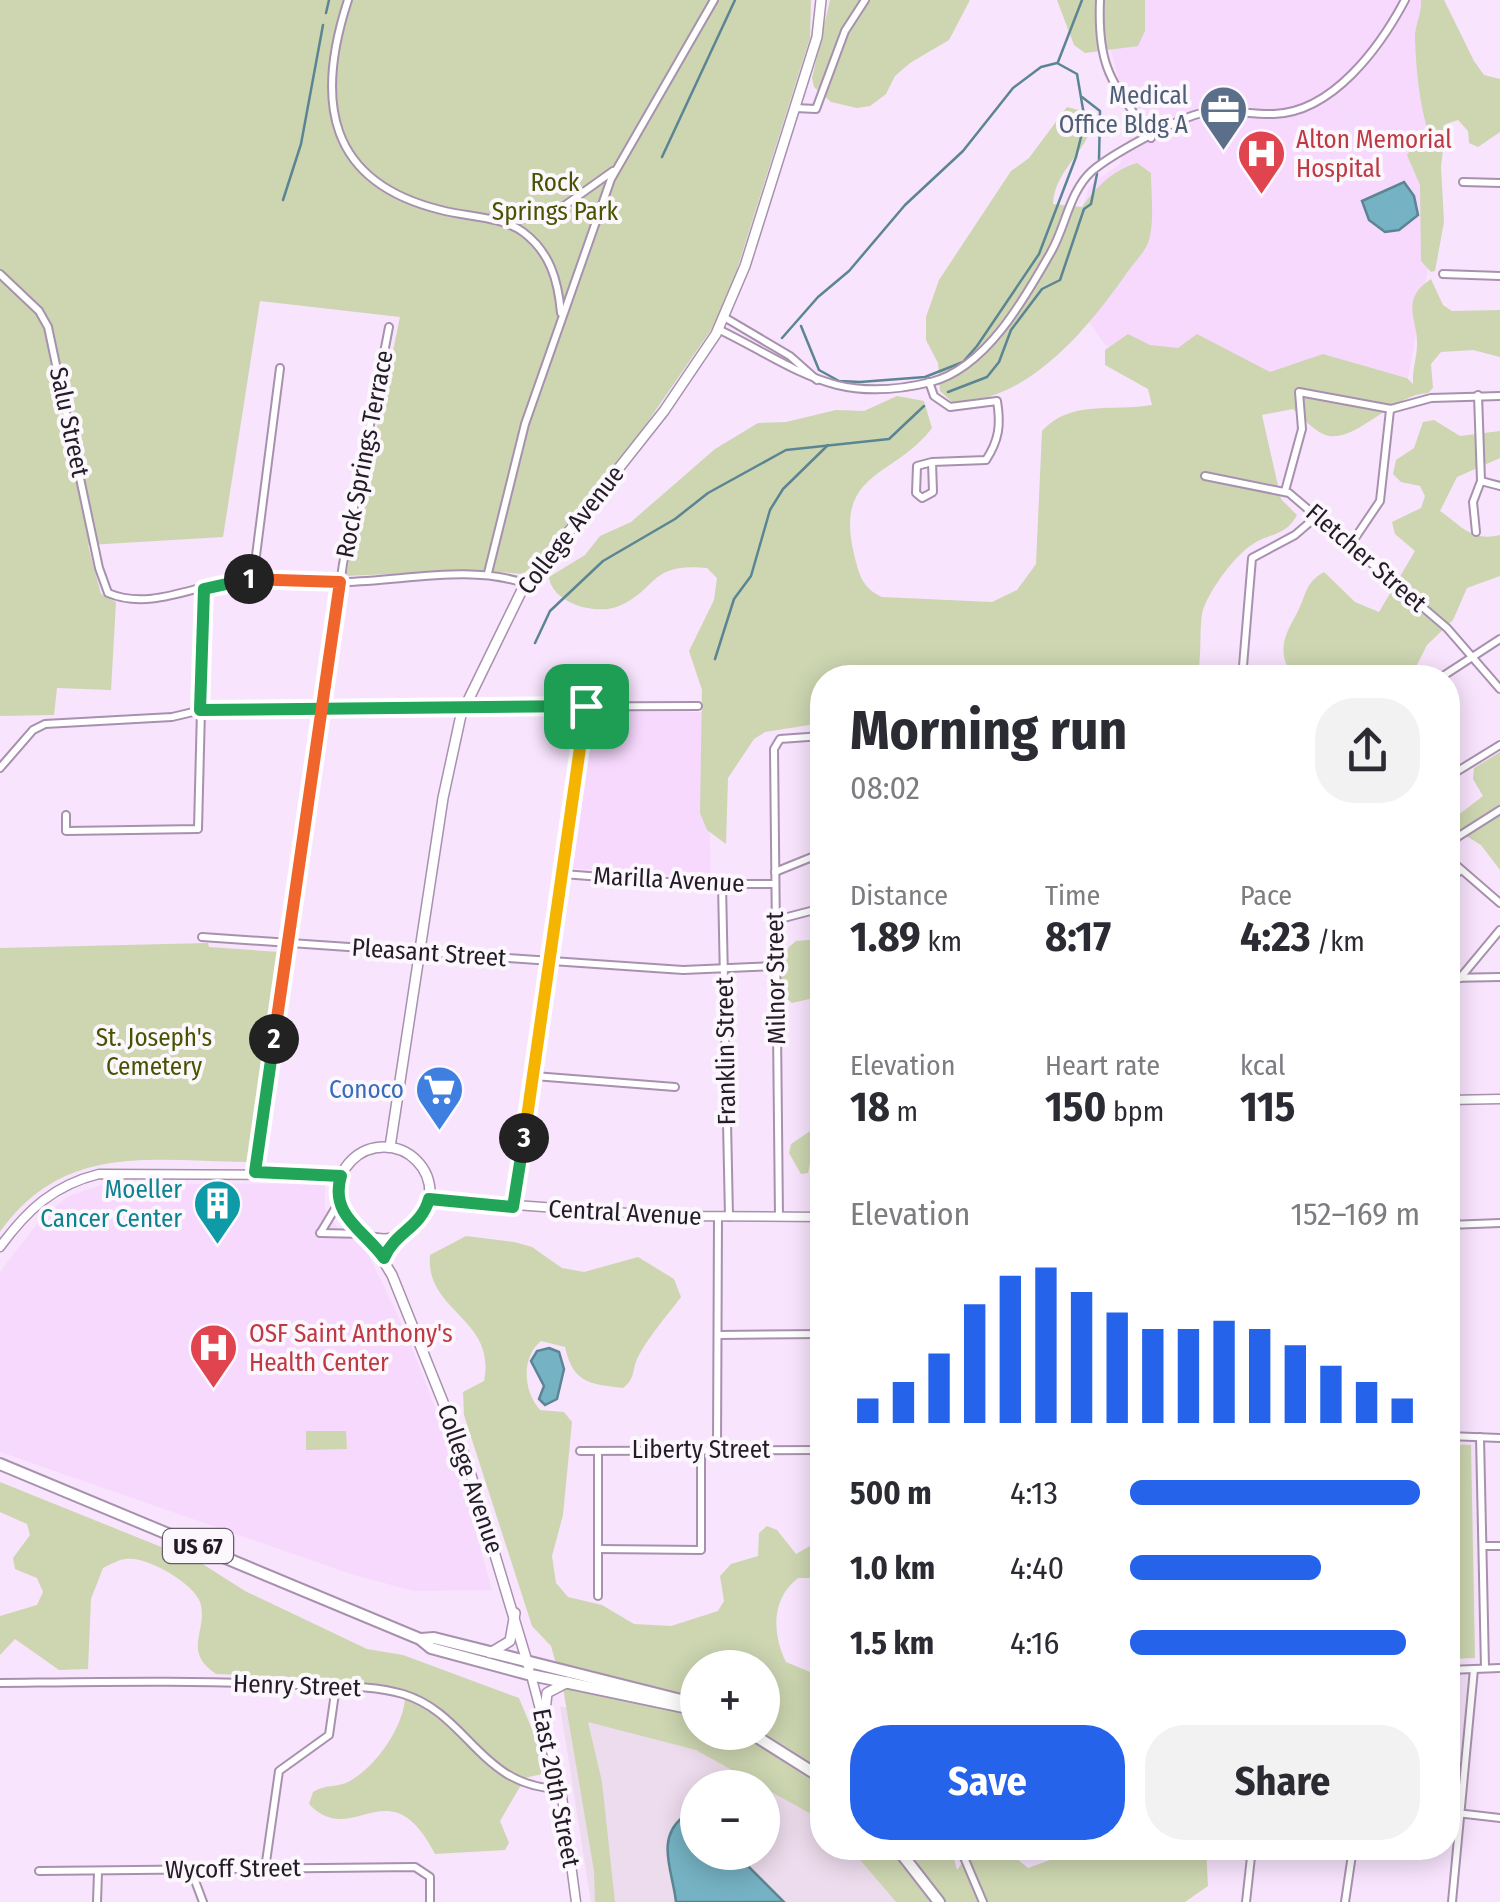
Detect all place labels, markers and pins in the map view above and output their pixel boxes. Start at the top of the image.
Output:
place label: Medical Office Bldg A [1059,81,1188,140]
office icon: Medical Office Bldg A [1197,84,1249,152]
place label: Alton Memorial Hospital [1296,125,1452,184]
hospital icon: Alton Memorial Hospital [1235,128,1287,196]
pin: 1 [224,554,274,604]
pin [544,664,629,749]
pin: 2 [249,1014,299,1064]
supermarket icon: Conoco [413,1064,465,1132]
place label: Conoco [329,1075,404,1105]
pin: 3 [499,1113,549,1163]
place label: Moeller Cancer Center [40,1175,182,1234]
building icon: Moeller Cancer Center [191,1178,243,1246]
place label: OSF Saint Anthony's Health Center [249,1319,453,1378]
hospital icon: OSF Saint Anthony's Health Center [188,1322,240,1390]

